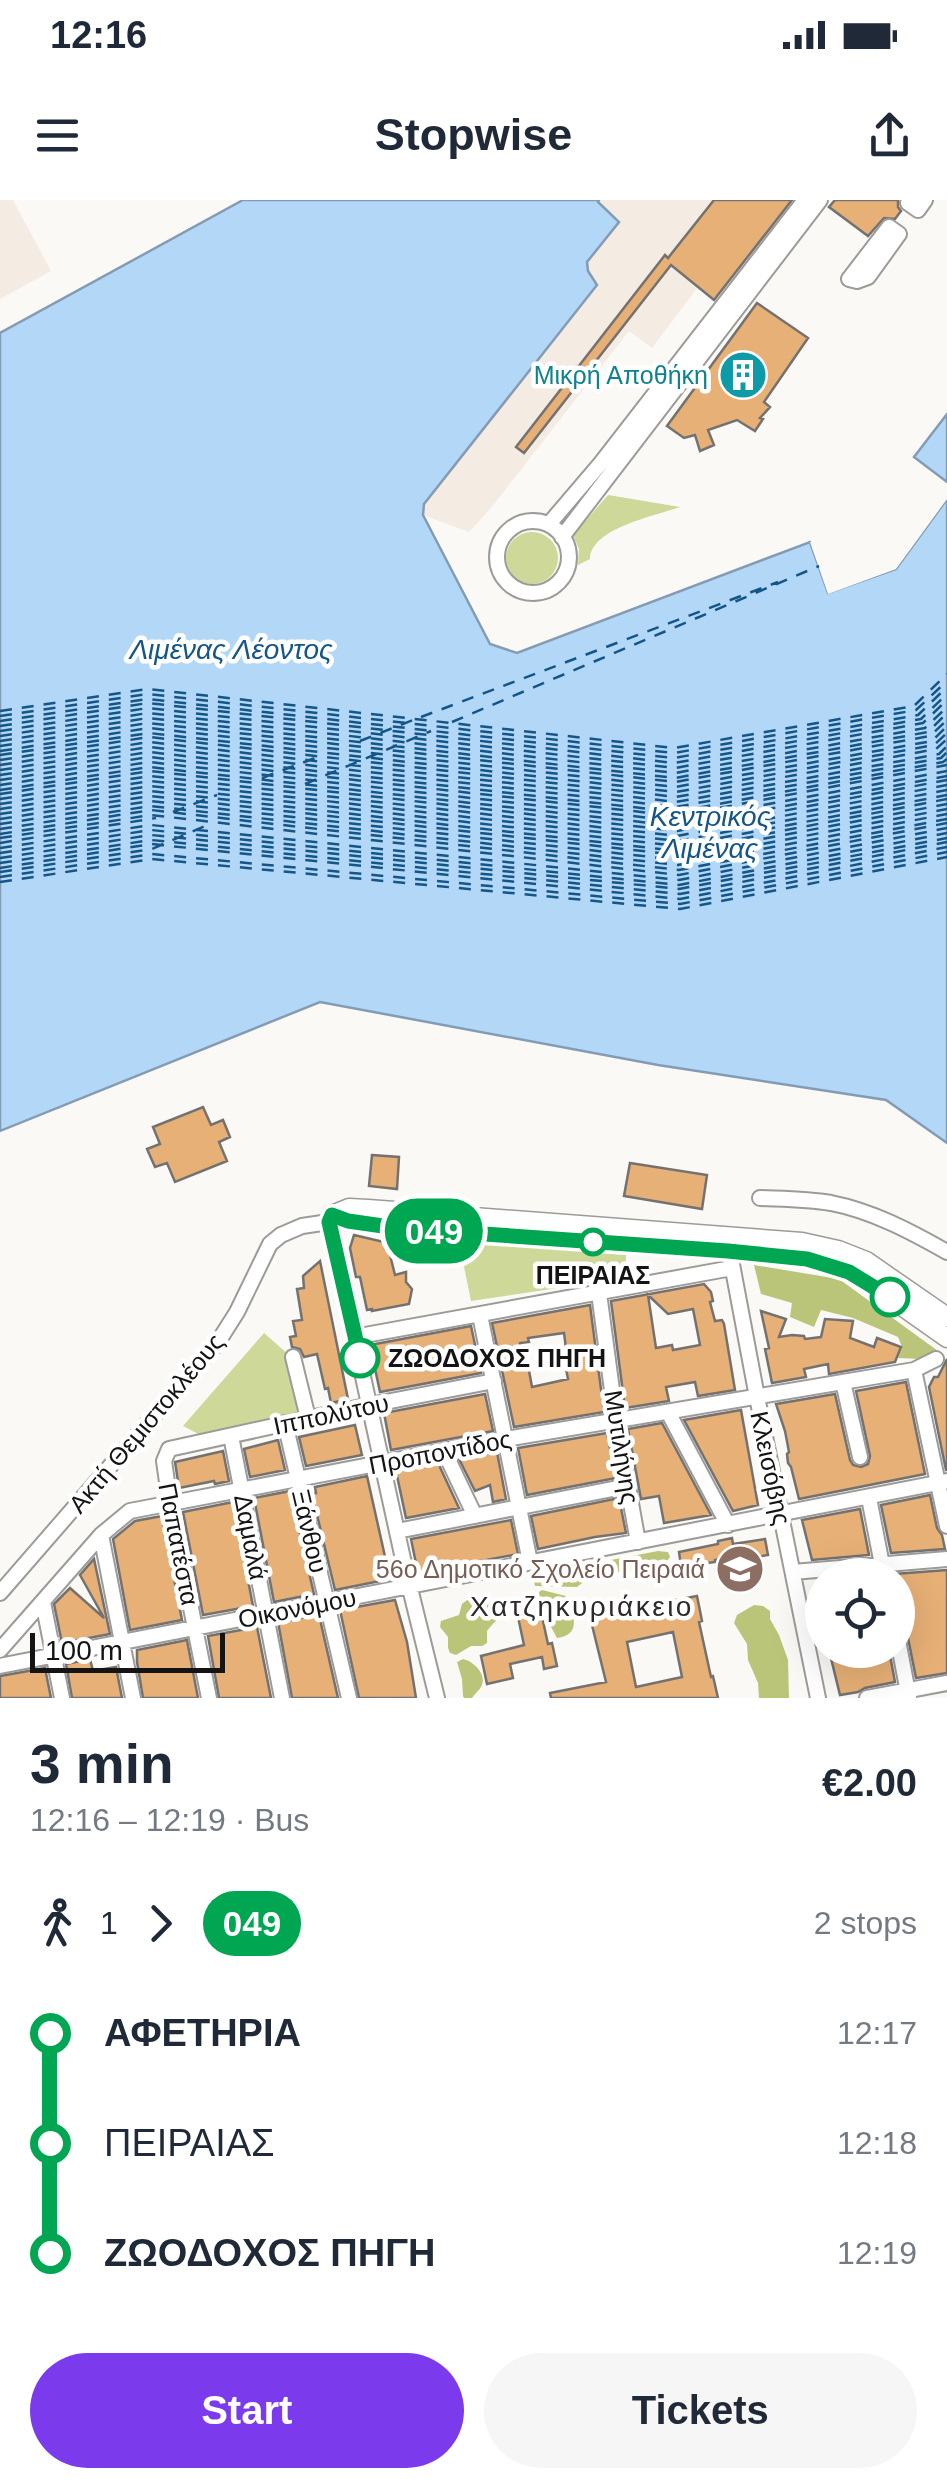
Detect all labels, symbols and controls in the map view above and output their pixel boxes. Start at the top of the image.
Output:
text: 12:16 [50,14,147,56]
icon: menu [30,108,85,163]
icon: share [862,108,917,163]
text: Stopwise [375,109,572,160]
building icon: Μικρή Αποθήκη [717,349,769,401]
place label: Μικρή Αποθήκη [534,361,708,389]
water label: Λιμένας Λέοντος [127,634,333,665]
water label: Κεντρικός Λιμένας [650,801,771,864]
line badge: 049 [376,1198,492,1264]
text: 049 [405,1212,463,1251]
marker: ΠΕΙΡΑΙΑΣ [580,1229,606,1255]
place label: ΠΕΙΡΑΙΑΣ [536,1261,650,1289]
unlabelled marker [871,1278,909,1316]
street label: Ακτή Θεμιστοκλέους [63,1328,229,1518]
marker: ΖΩΟΔΟΧΟΣ ΠΗΓΗ [341,1339,379,1377]
place label: ΖΩΟΔΟΧΟΣ ΠΗΓΗ [388,1344,606,1372]
street label: Ιππολύτου [271,1388,391,1440]
street label: Μυτιλήνης [599,1388,645,1506]
street label: Κλεισόβης [745,1409,797,1527]
street label: Προποντίδος [366,1424,514,1480]
street label: Παπατέστα [153,1480,205,1608]
street label: Ξάνθου [287,1487,333,1575]
street label: Δαμαλά [229,1492,273,1582]
school or university icon: 56ο Δημοτικό Σχολείο Πειραιά [714,1543,766,1595]
place label: 56ο Δημοτικό Σχολείο Πειραιά [376,1555,705,1583]
map controls [805,1558,915,1668]
button: locate [805,1558,915,1668]
street label: Οικονόμου [236,1583,358,1633]
district label: Χατζηκυριάκειο [470,1591,694,1622]
scale bar [30,1628,225,1672]
text: 100 m [45,1635,123,1666]
text: 3 min [30,1733,174,1795]
text: €2.00 [822,1762,917,1804]
text: 12:16 – 12:19 · Bus [30,1802,309,1838]
icon: walk [30,1896,85,1951]
icon: forward [133,1896,188,1951]
text: 049 [223,1904,281,1943]
text: 1 [100,1905,118,1941]
text: 2 stops [814,1905,917,1941]
text: ΑΦΕΤΗΡΙΑ [104,2012,301,2054]
text: 12:17 [837,2015,917,2051]
text: ΠΕΙΡΑΙΑΣ [104,2122,275,2164]
text: 12:18 [837,2125,917,2161]
text: ΖΩΟΔΟΧΟΣ ΠΗΓΗ [104,2232,436,2274]
text: 12:19 [837,2235,917,2271]
button: Start [30,2353,464,2468]
button: Tickets [484,2353,917,2468]

